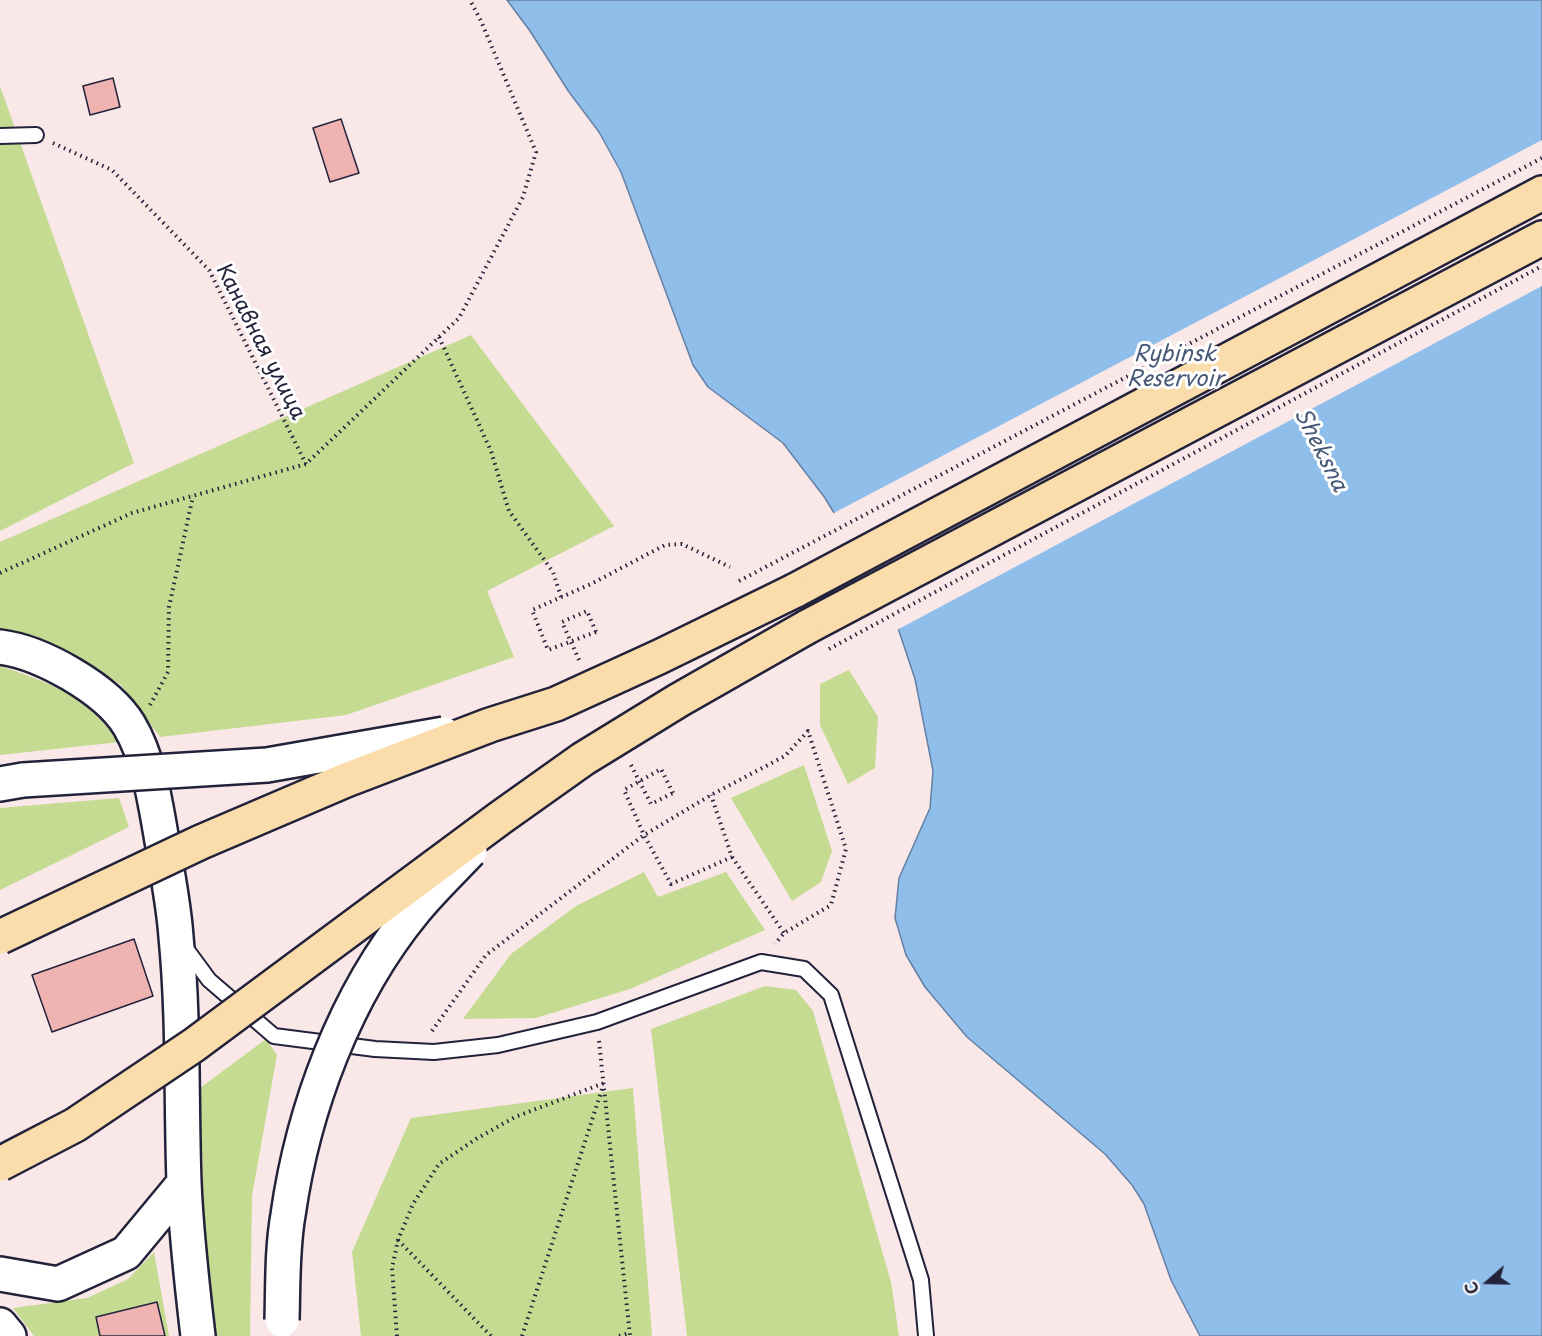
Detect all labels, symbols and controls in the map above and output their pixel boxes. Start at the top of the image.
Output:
street label: Канавная улица [210,260,310,424]
water label: Rybinsk Reservoir [1127,342,1223,394]
water label: Sheksna [1288,404,1352,496]
north arrow [1458,1252,1518,1312]
text: С [1458,1278,1484,1298]

